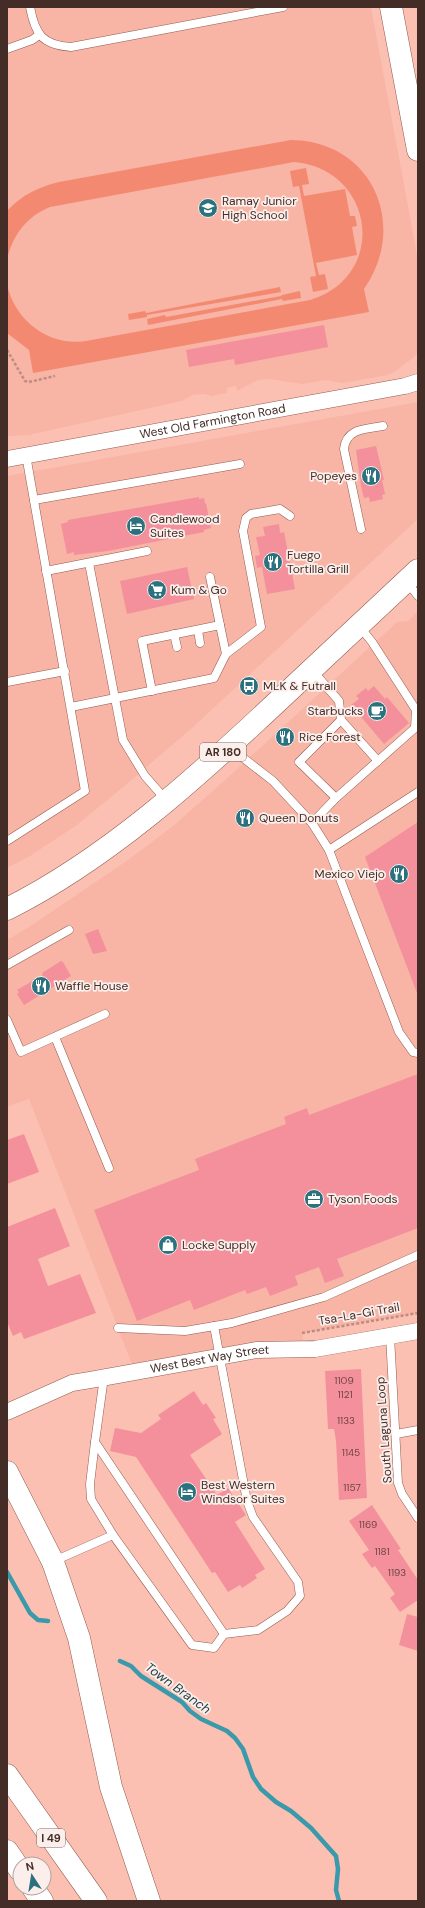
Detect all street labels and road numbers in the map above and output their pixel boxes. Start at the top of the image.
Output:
street label: West Old Farmington Road [138,400,287,443]
road number: AR 180 [200,743,246,761]
street label: Tsa-La-Gi Trail [317,1299,401,1329]
street label: West Best Way Street [149,1342,270,1377]
street label: South Laguna Loop [372,1376,396,1484]
road number: I 49 [37,1829,65,1847]

